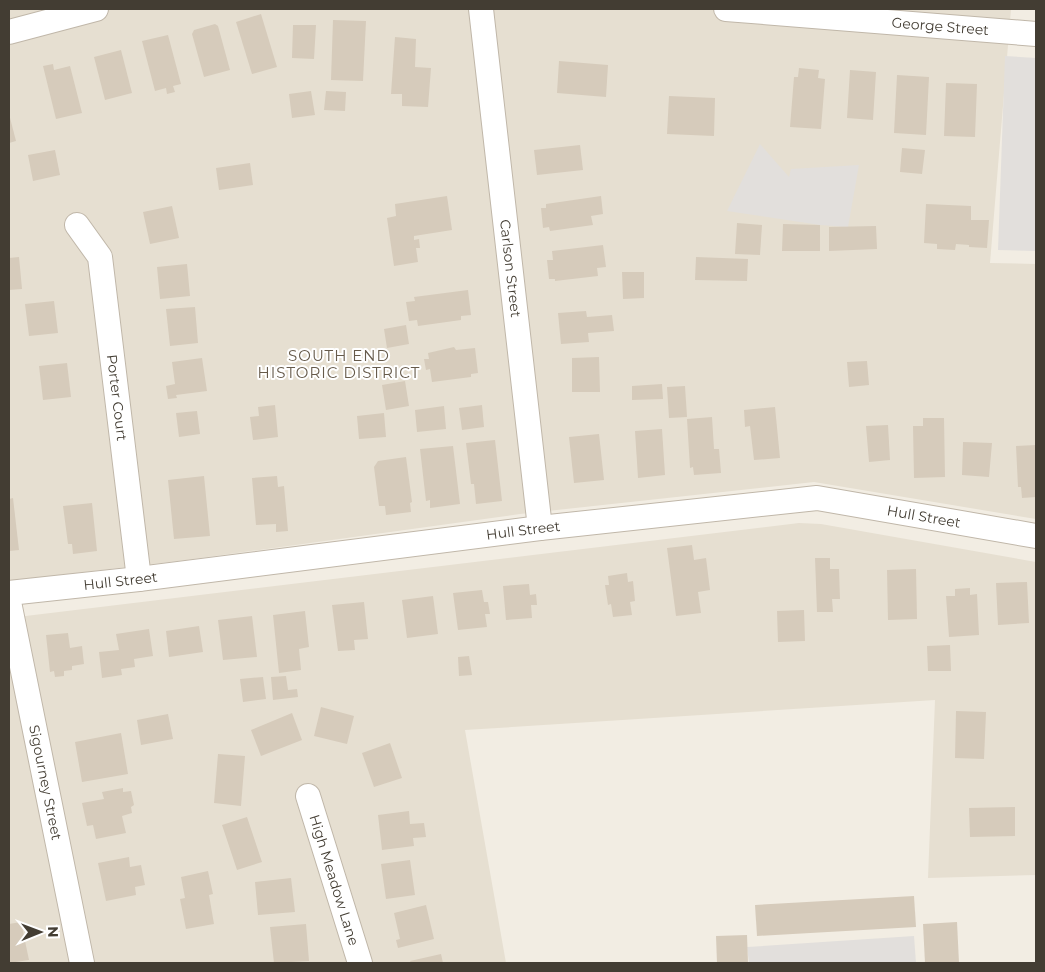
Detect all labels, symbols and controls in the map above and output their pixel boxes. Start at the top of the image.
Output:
street label: George Street [891,13,990,39]
street label: Carlson Street [496,218,525,319]
district label: SOUTH END HISTORIC DISTRICT [258,346,420,382]
street label: Porter Court [103,353,131,442]
street label: Hull Street [886,501,962,532]
street label: Hull Street [485,517,561,544]
street label: Hull Street [82,568,159,594]
street label: Sigourney Street [25,723,66,842]
street label: High Meadow Lane [305,812,363,948]
north arrow [15,907,65,957]
text: N [44,926,62,938]

